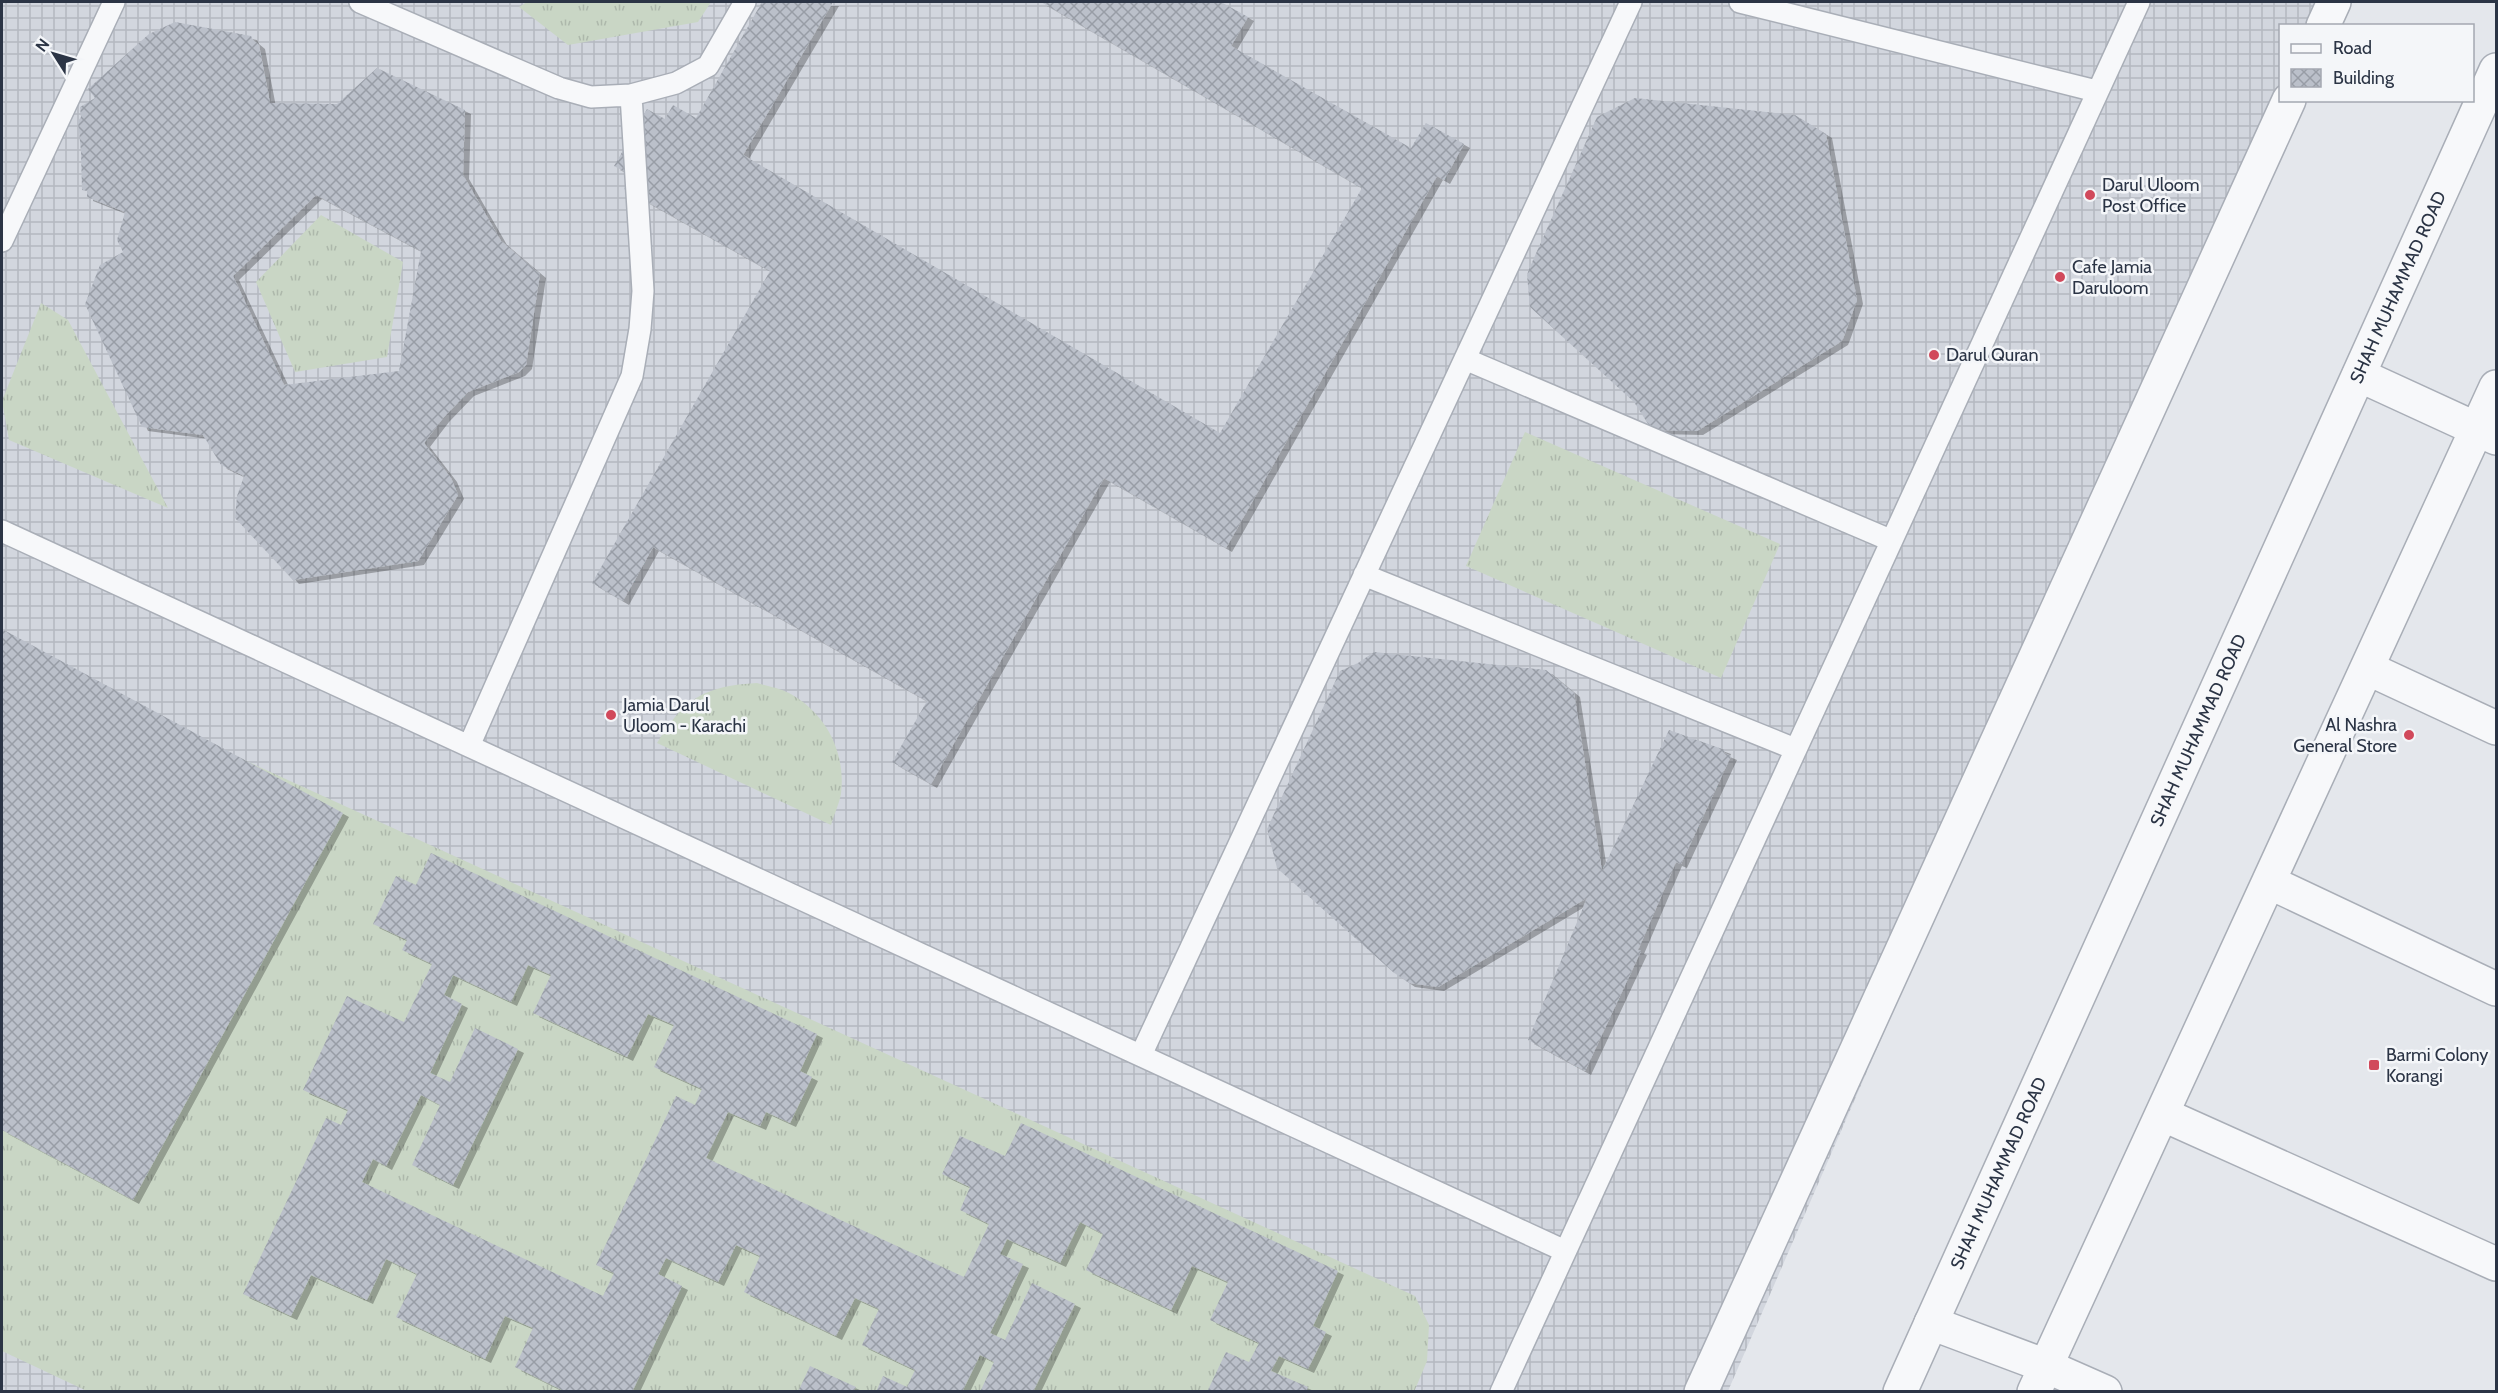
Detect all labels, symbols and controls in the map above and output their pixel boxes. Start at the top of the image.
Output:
north arrow [24,24,84,84]
legend [2279,24,2474,102]
text: N [31,35,53,56]
text: Road [2333,37,2372,59]
text: Building [2333,67,2395,89]
place label: Darul Uloom Post Office [2102,174,2200,217]
street label: SHAH MUHAMMAD ROAD [2345,187,2451,387]
marker: Darul Uloom Post Office [2083,188,2097,202]
place label: Cafe Jamia Daruloom [2072,256,2152,299]
marker: Cafe Jamia Daruloom [2053,270,2067,284]
place label: Darul Quran [1946,344,2038,366]
marker: Darul Quran [1927,348,1941,362]
street label: SHAH MUHAMMAD ROAD [2145,631,2251,830]
place label: Jamia Darul Uloom - Karachi [622,694,746,737]
marker: Jamia Darul Uloom - Karachi [604,708,618,722]
place label: Al Nashra General Store [2293,714,2397,757]
marker: Al Nashra General Store [2402,728,2416,742]
place label: Barmi Colony Korangi [2386,1044,2488,1087]
marker: Barmi Colony Korangi [2367,1058,2381,1072]
street label: SHAH MUHAMMAD ROAD [1946,1074,2052,1273]

